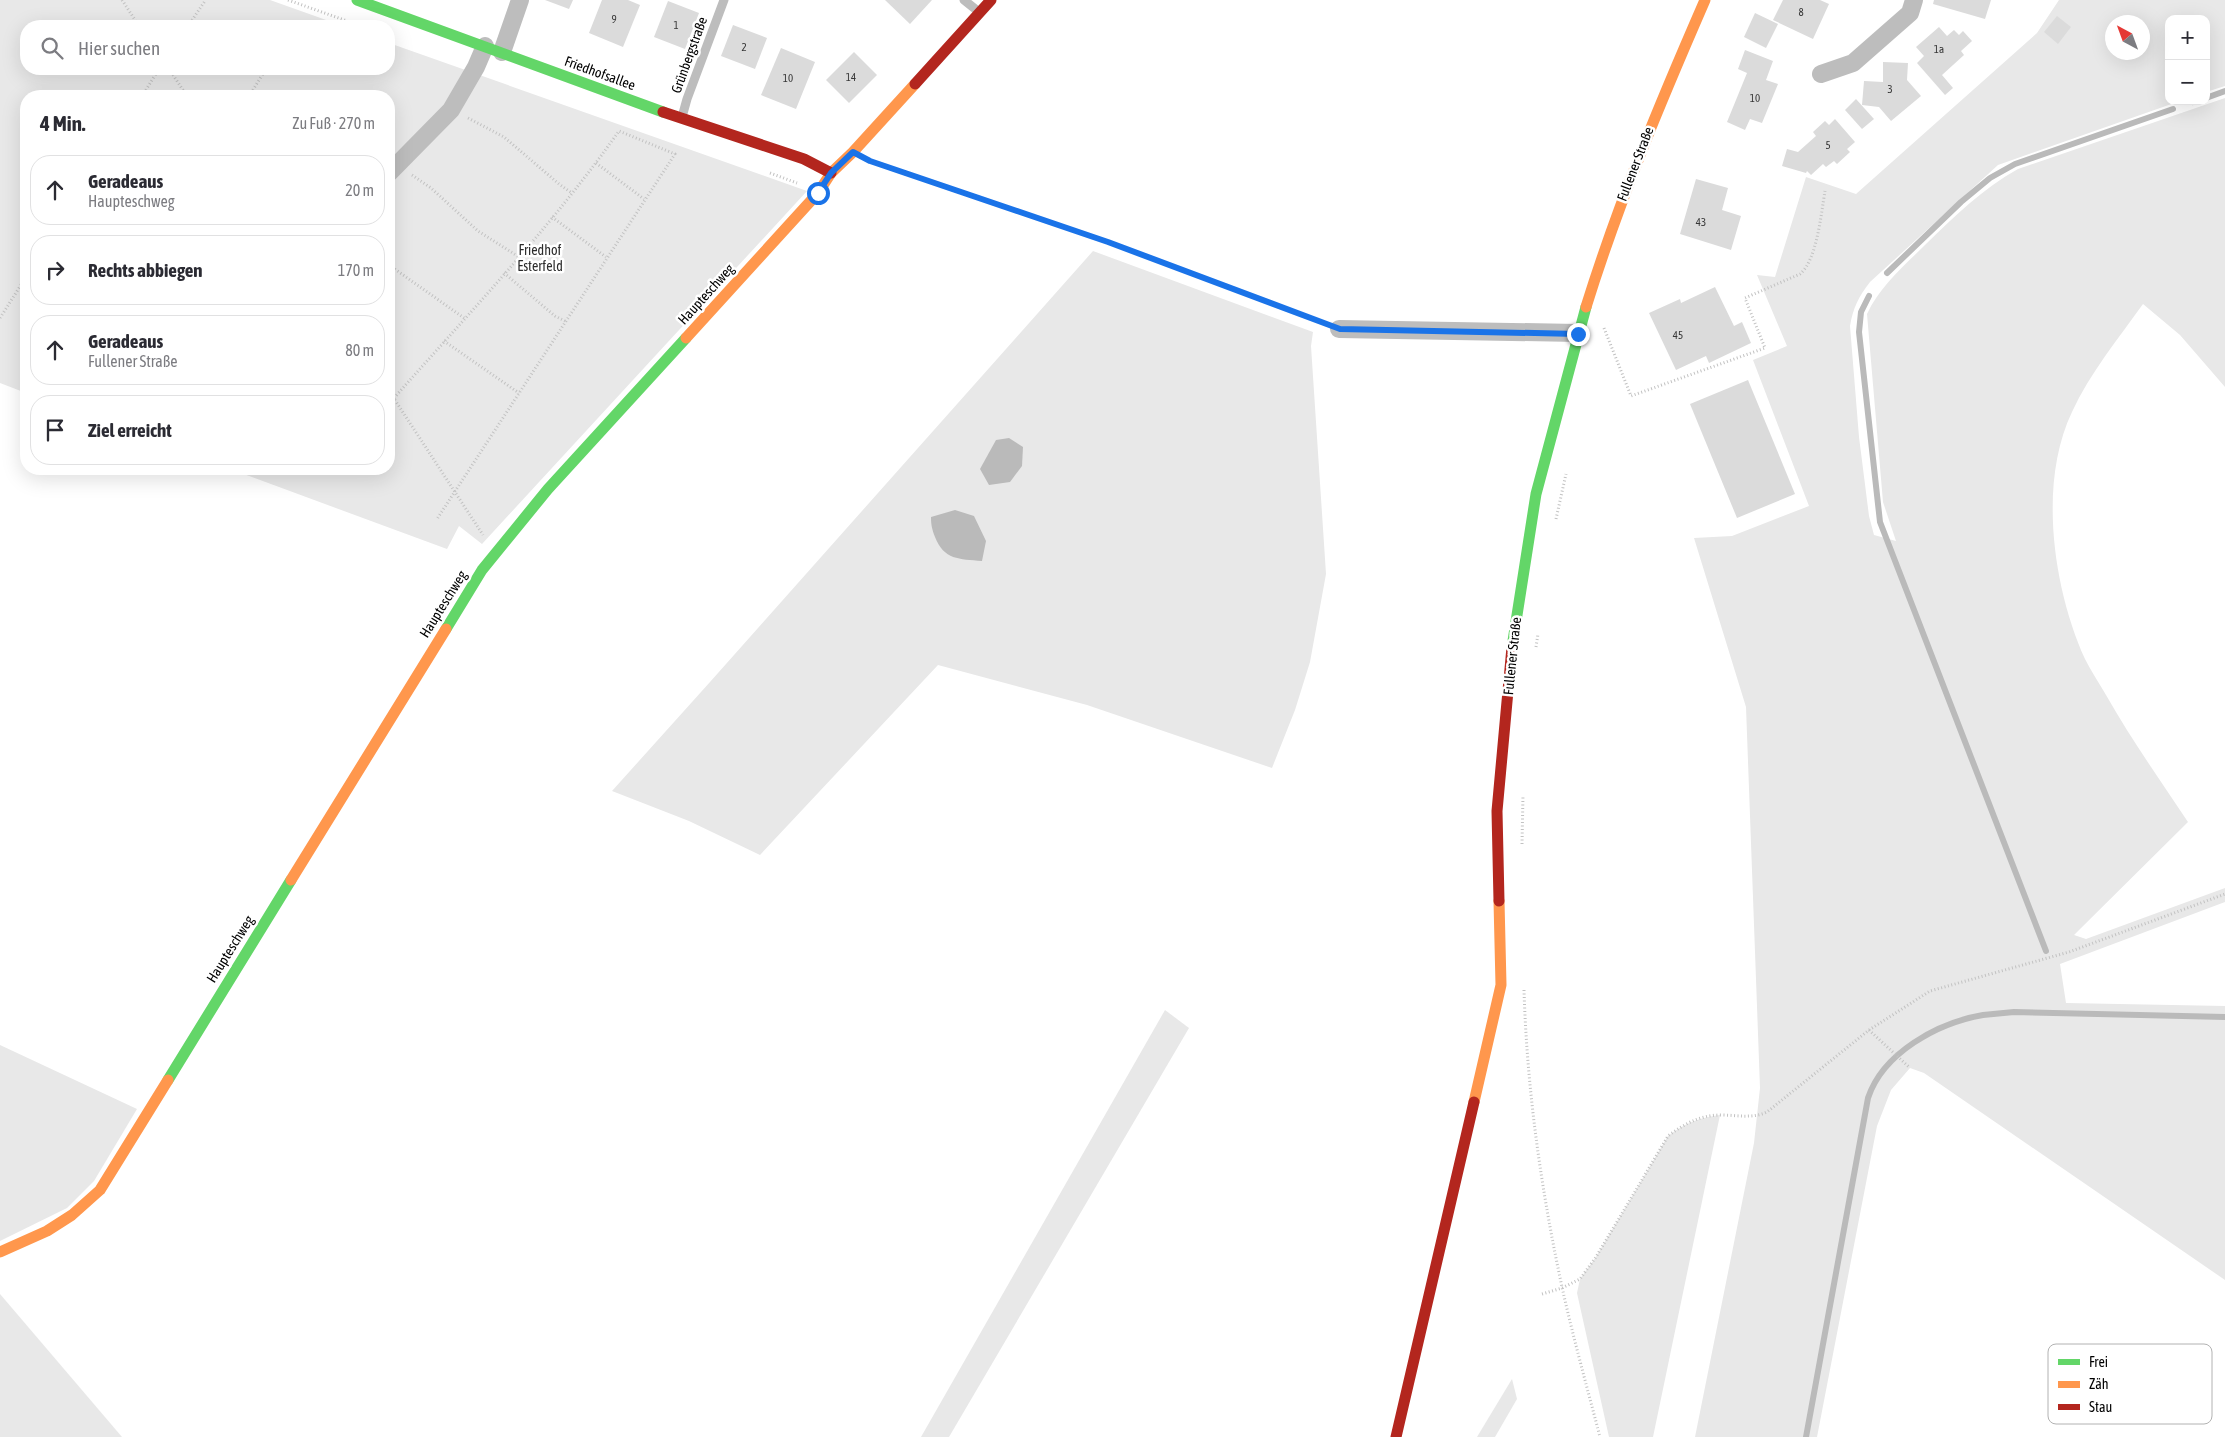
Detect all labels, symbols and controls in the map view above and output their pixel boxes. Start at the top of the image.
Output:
house number: 8 [1798,6,1804,18]
house number: 9 [611,13,617,25]
street label: Grünbergstraße [668,15,710,95]
north arrow [2105,15,2150,60]
map controls [2165,15,2210,105]
button: + [2165,15,2210,60]
house number: 1 [673,19,679,31]
search box [20,20,395,75]
icon: search [38,34,66,62]
text: Hier suchen [78,37,160,59]
house number: 2 [741,41,747,53]
house number: 1a [1934,43,1944,55]
street label: Friedhofsallee [562,53,638,93]
button: − [2165,60,2210,105]
house number: 14 [846,71,856,83]
house number: 10 [783,72,793,84]
house number: 3 [1887,83,1893,95]
house number: 10 [1750,92,1760,104]
text: 4 Min. [40,111,86,135]
text: Zu Fuß · 270 m [292,114,375,132]
street label: Fullener Straße [1613,125,1657,203]
house number: 5 [1825,139,1831,151]
text: Geradeaus [88,170,163,192]
icon: ahead [41,176,69,204]
text: 20 m [345,181,374,199]
route start [807,182,830,205]
text: Haupteschweg [88,192,175,210]
house number: 43 [1696,216,1706,228]
park label: Friedhof Esterfeld [517,242,563,274]
icon: right [41,256,69,284]
text: Rechts abbiegen [88,259,203,281]
street label: Haupteschweg [675,260,737,328]
text: 170 m [338,261,374,279]
route end [1567,323,1590,346]
house number: 45 [1673,329,1683,341]
text: Geradeaus [88,330,163,352]
icon: ahead [41,336,69,364]
text: 80 m [345,341,374,359]
text: Fullener Straße [88,352,178,370]
icon: arrive [41,416,69,444]
text: Ziel erreicht [88,419,172,441]
street label: Haupteschweg [416,568,470,640]
street label: Fullener Straße [1500,616,1524,696]
street label: Haupteschweg [203,913,257,985]
legend [2048,1344,2212,1424]
text: Frei [2089,1354,2108,1370]
text: Zäh [2089,1376,2109,1392]
text: Stau [2089,1399,2112,1415]

